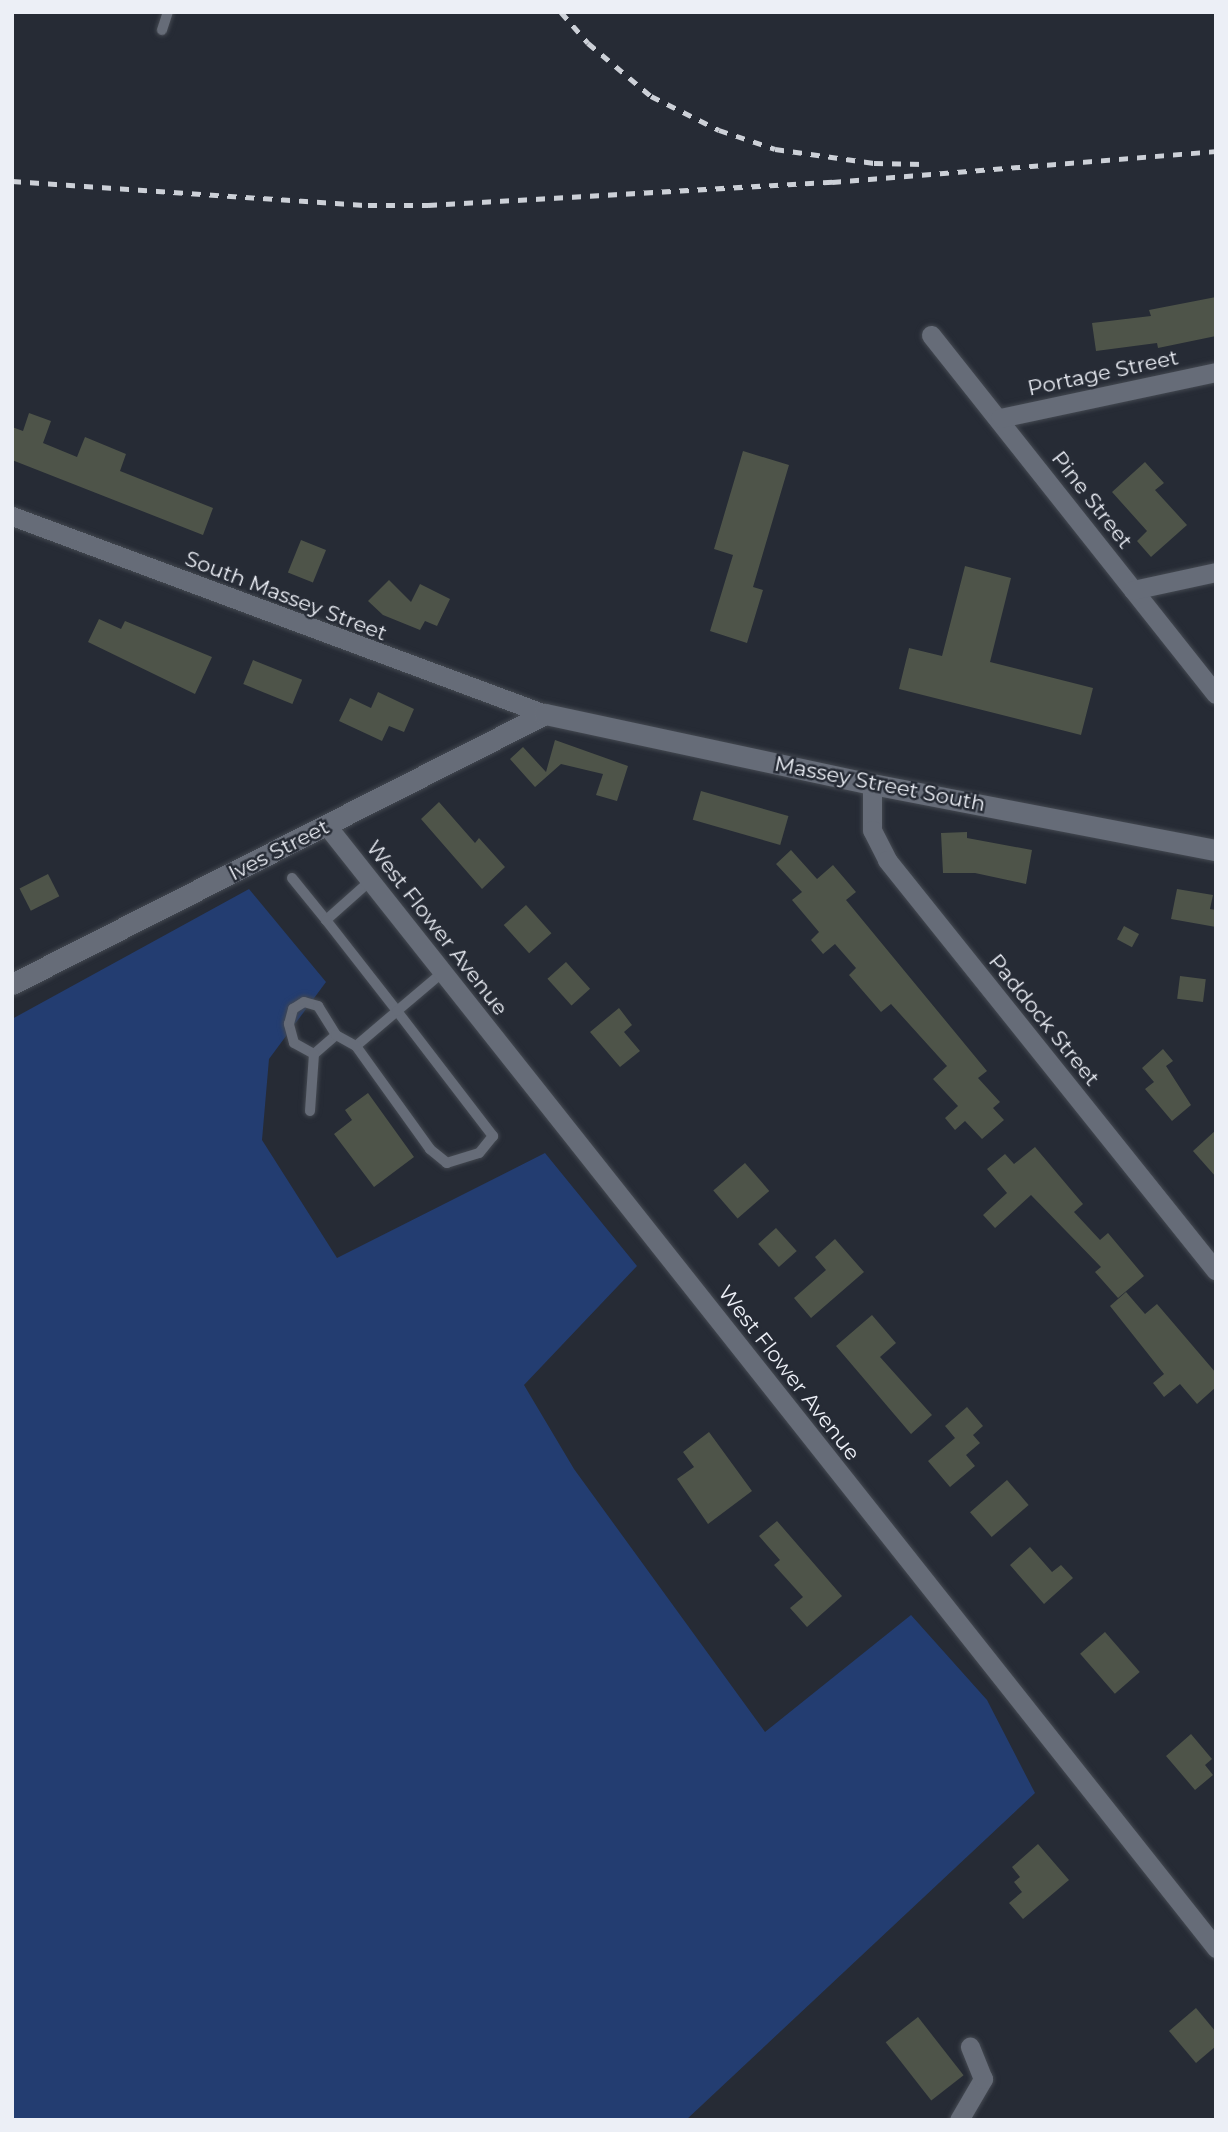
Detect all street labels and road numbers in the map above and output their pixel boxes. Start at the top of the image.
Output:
street label: Portage Street [1025,345,1181,401]
street label: Pine Street [1046,446,1138,554]
street label: South Massey Street [181,546,391,646]
street label: Massey Street South [772,751,988,817]
street label: Ives Street [225,814,333,886]
street label: West Flower Avenue [361,836,513,1020]
street label: Paddock Street [983,949,1105,1091]
street label: West Flower Avenue [713,1281,865,1465]

